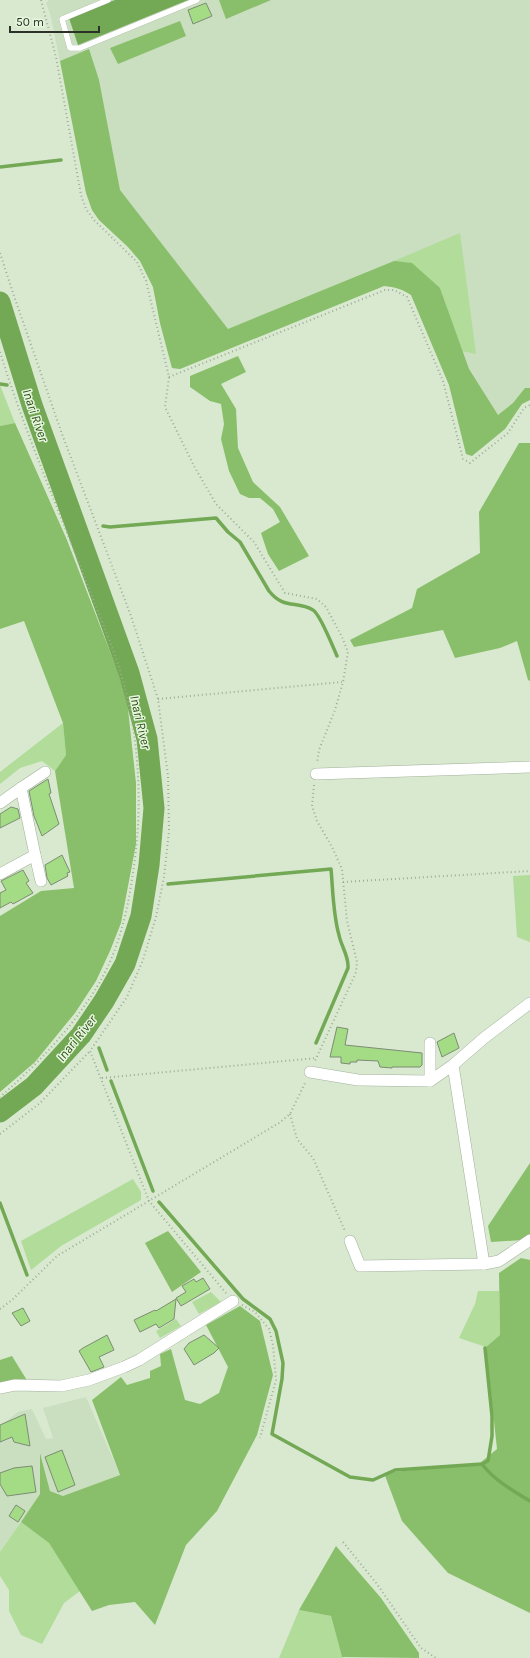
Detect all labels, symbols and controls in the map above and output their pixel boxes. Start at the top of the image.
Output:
scale bar [10,8,99,34]
text: 50 m [16,15,44,29]
water label: Inari River [20,387,52,444]
water label: Inari River [127,694,154,751]
water label: Inari River [53,1012,100,1064]

